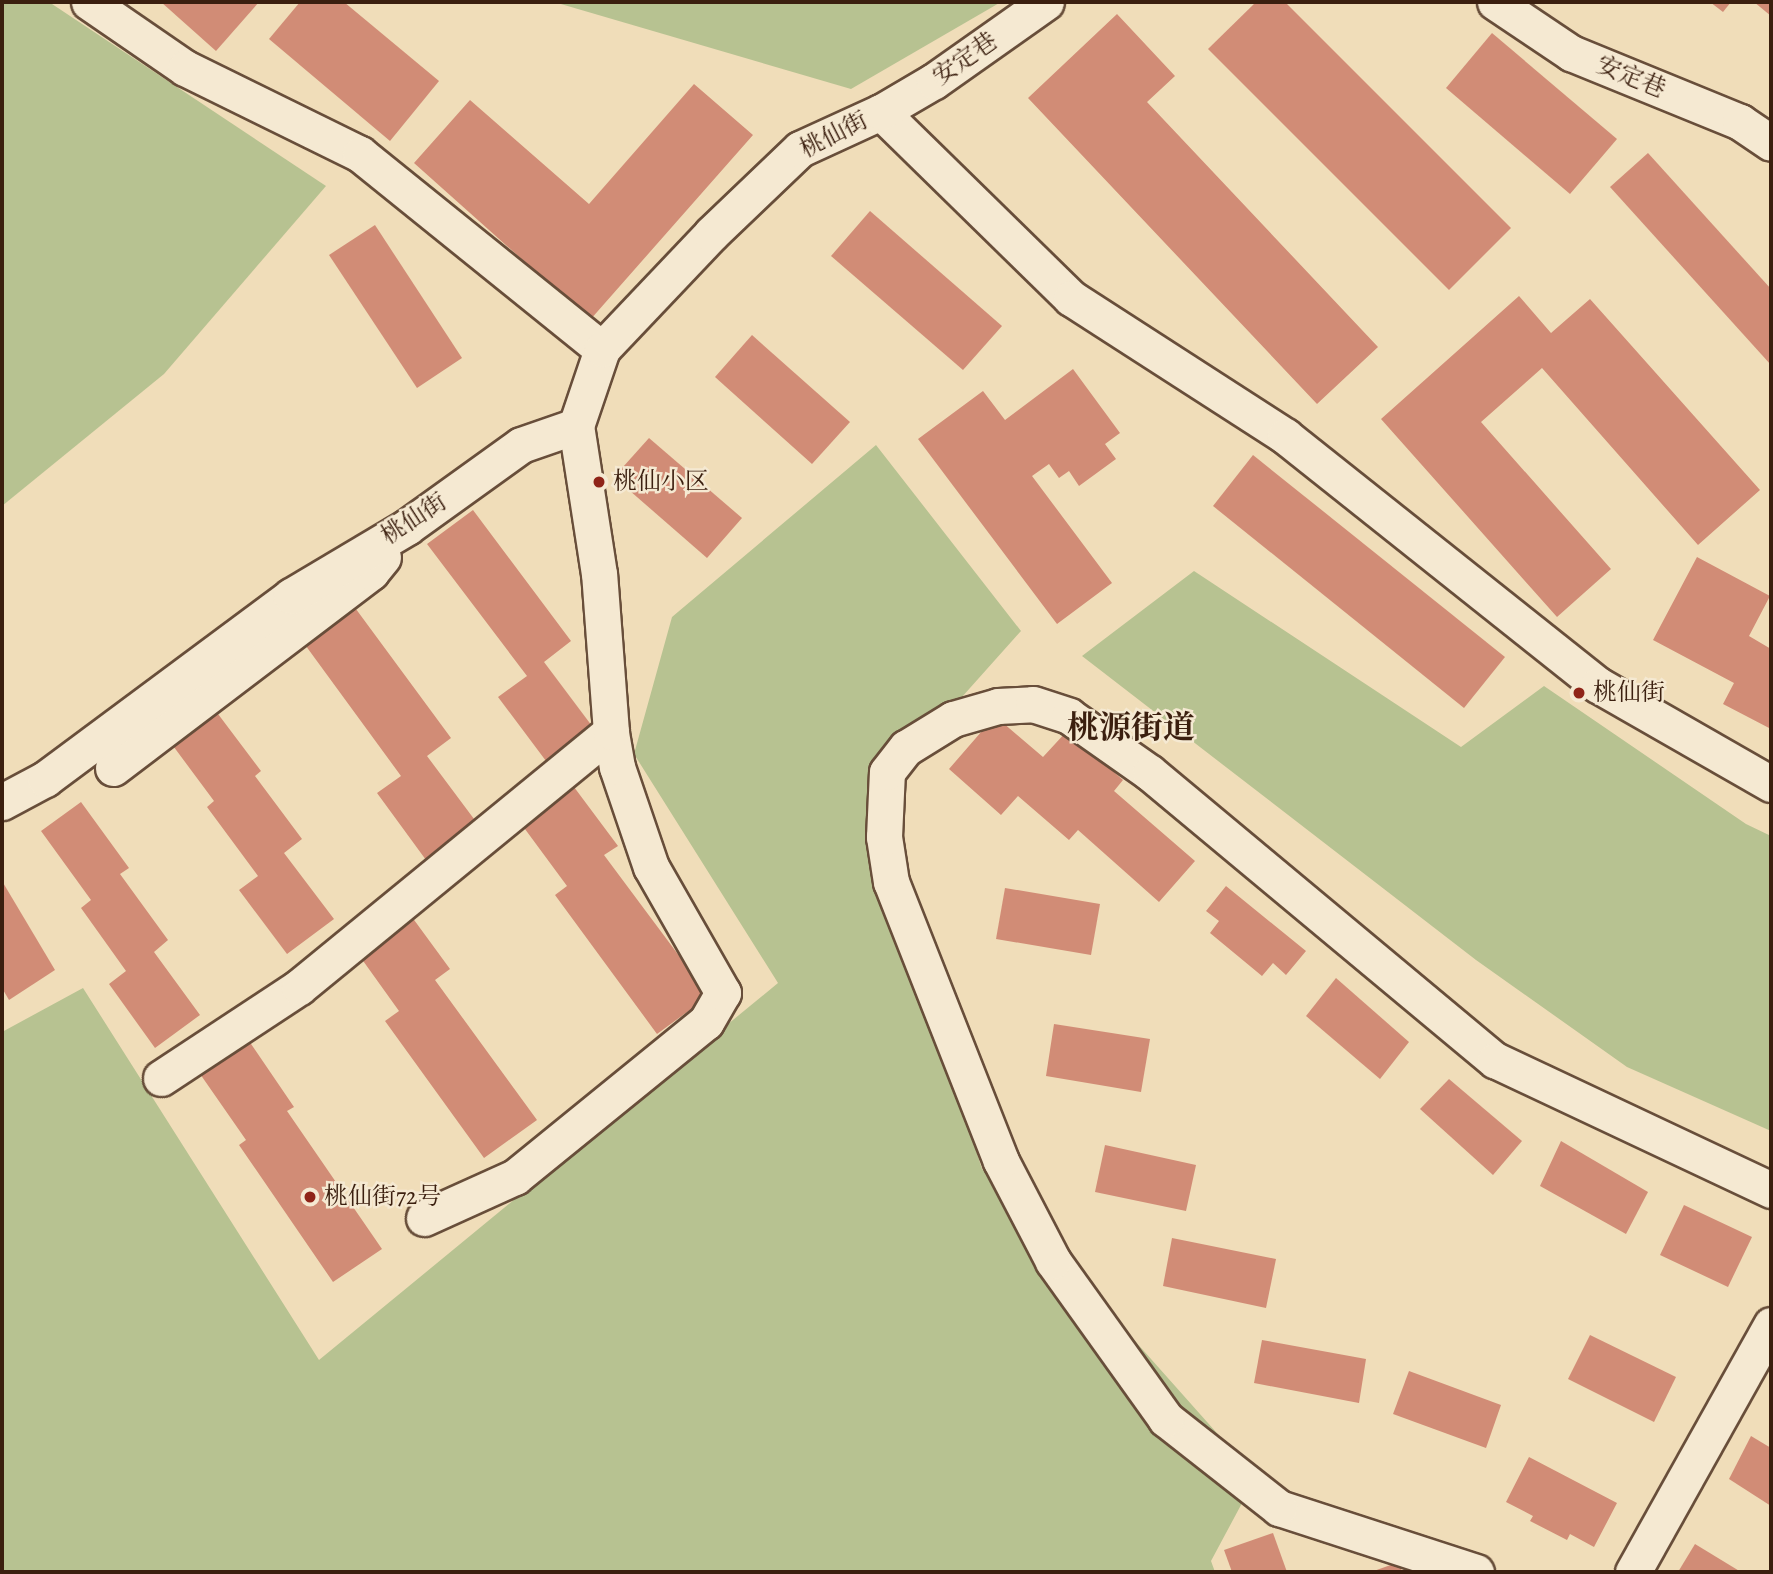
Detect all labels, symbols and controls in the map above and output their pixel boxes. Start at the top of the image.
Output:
street label: 安定巷 [927,27,1003,91]
street label: 安定巷 [1592,50,1670,104]
street label: 桃仙街 [795,106,873,164]
place label: 桃仙小区 [613,468,709,496]
marker: 桃仙小区 [591,474,607,490]
street label: 桃仙街 [376,487,452,551]
place label: 桃仙街 [1593,679,1665,707]
marker: 桃仙街 [1571,685,1587,701]
district label: 桃源街道 [1067,708,1195,746]
place label: 桃仙街72号 [324,1183,441,1211]
marker: 桃仙街72号 [302,1189,318,1205]

